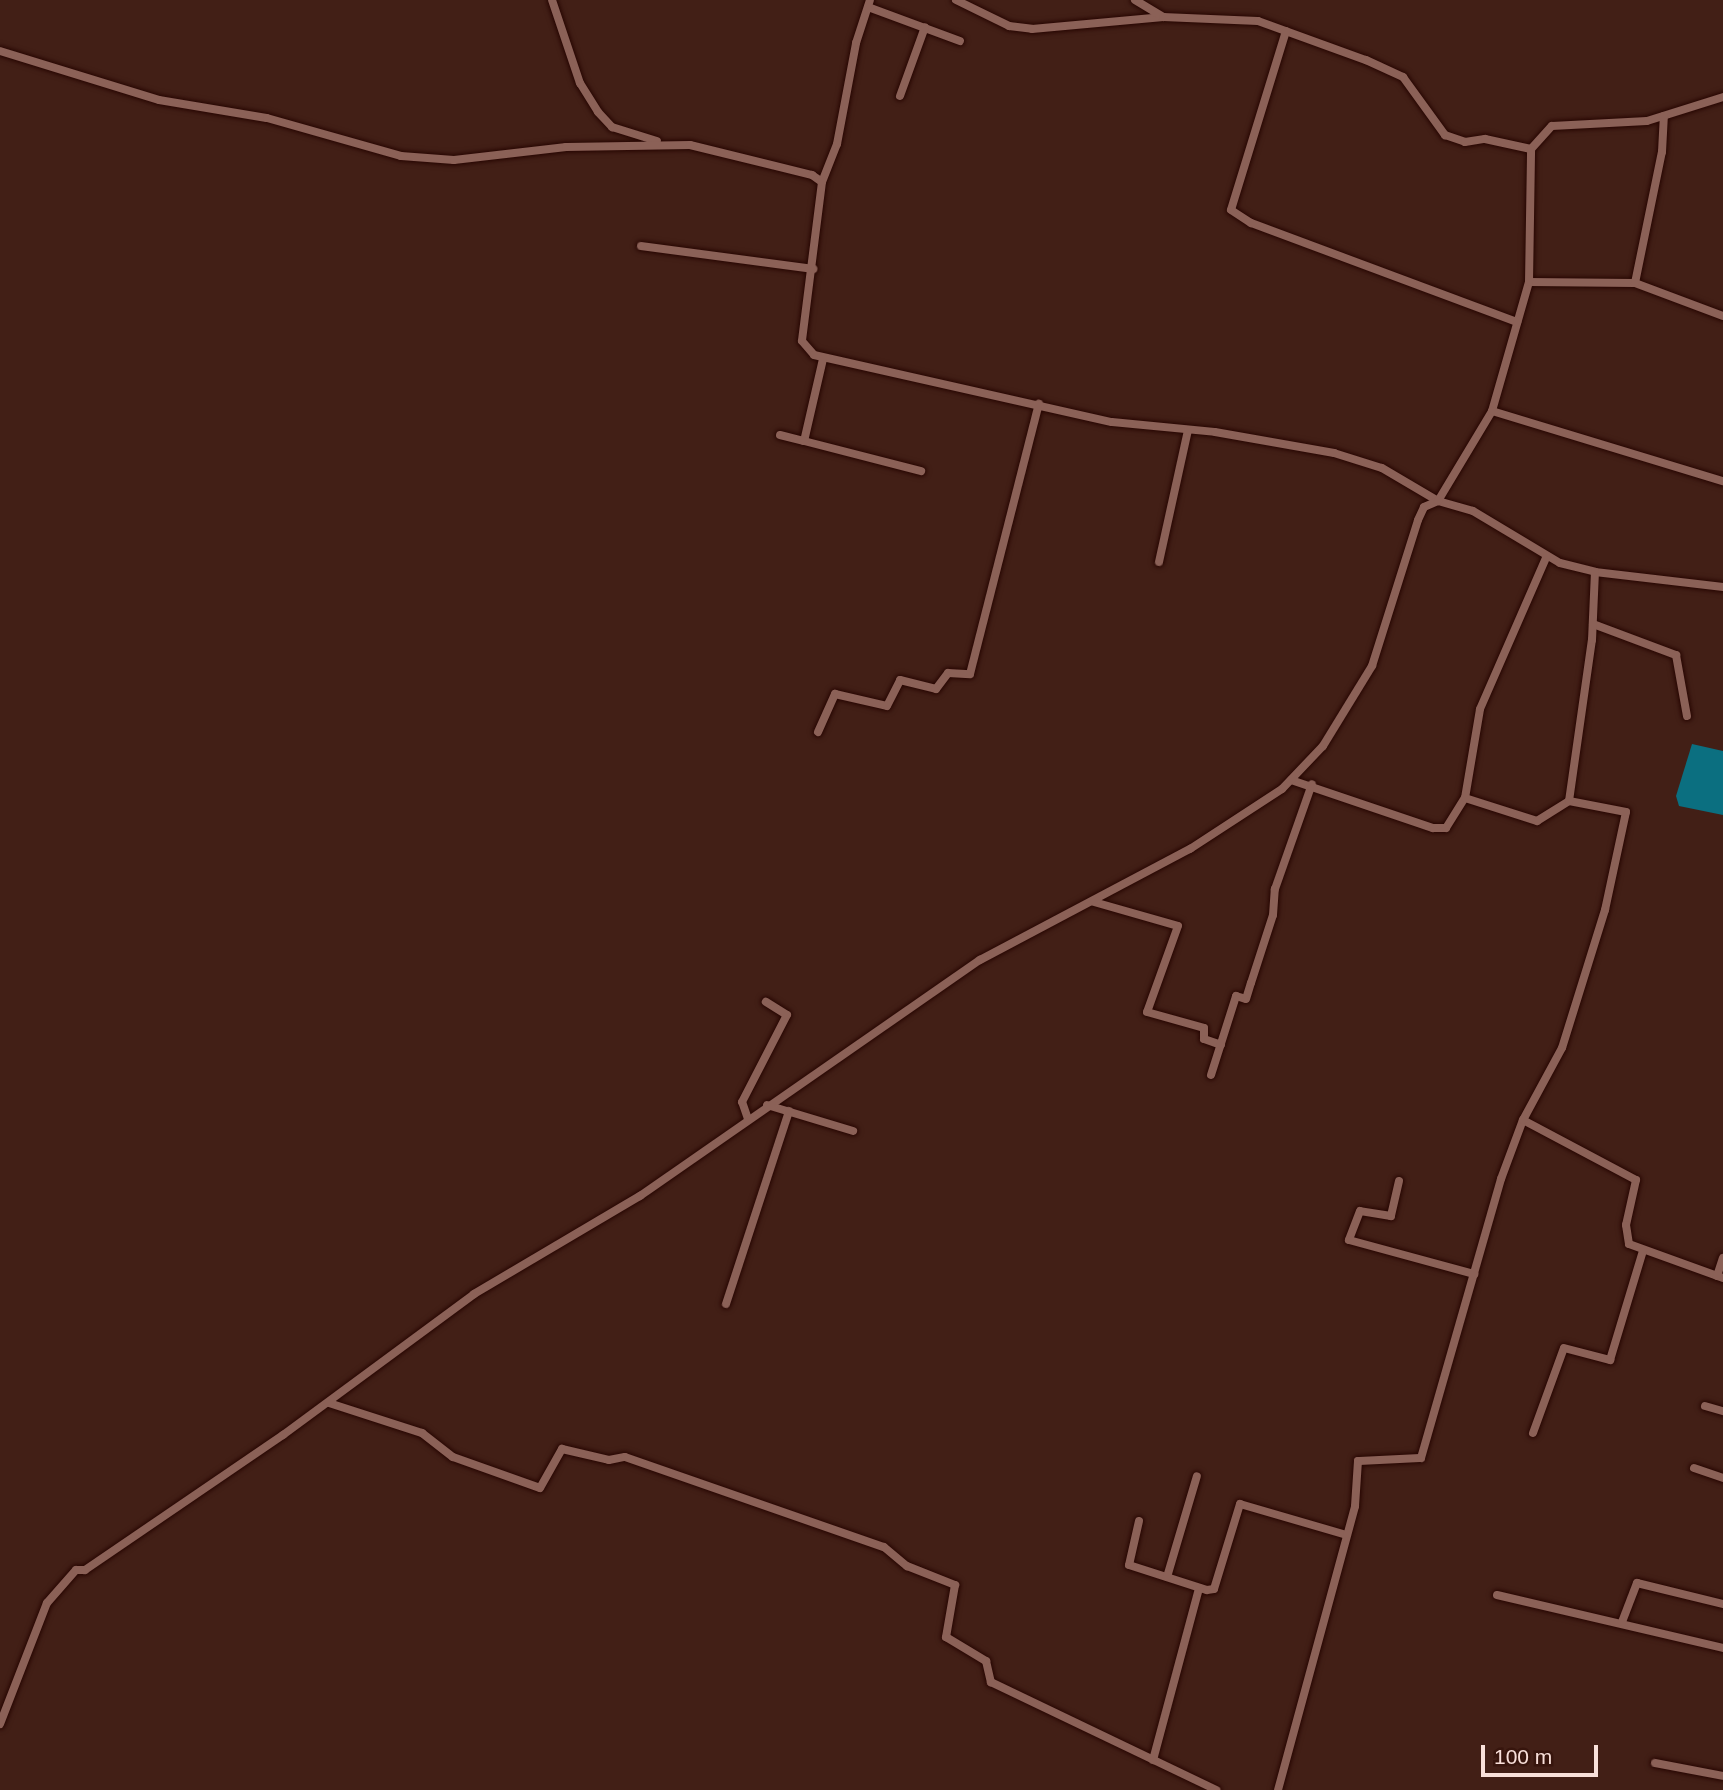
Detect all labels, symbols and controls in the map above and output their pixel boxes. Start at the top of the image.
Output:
scale bar [1485,1730,1602,1774]
text: 100 m [1494,1745,1552,1768]

